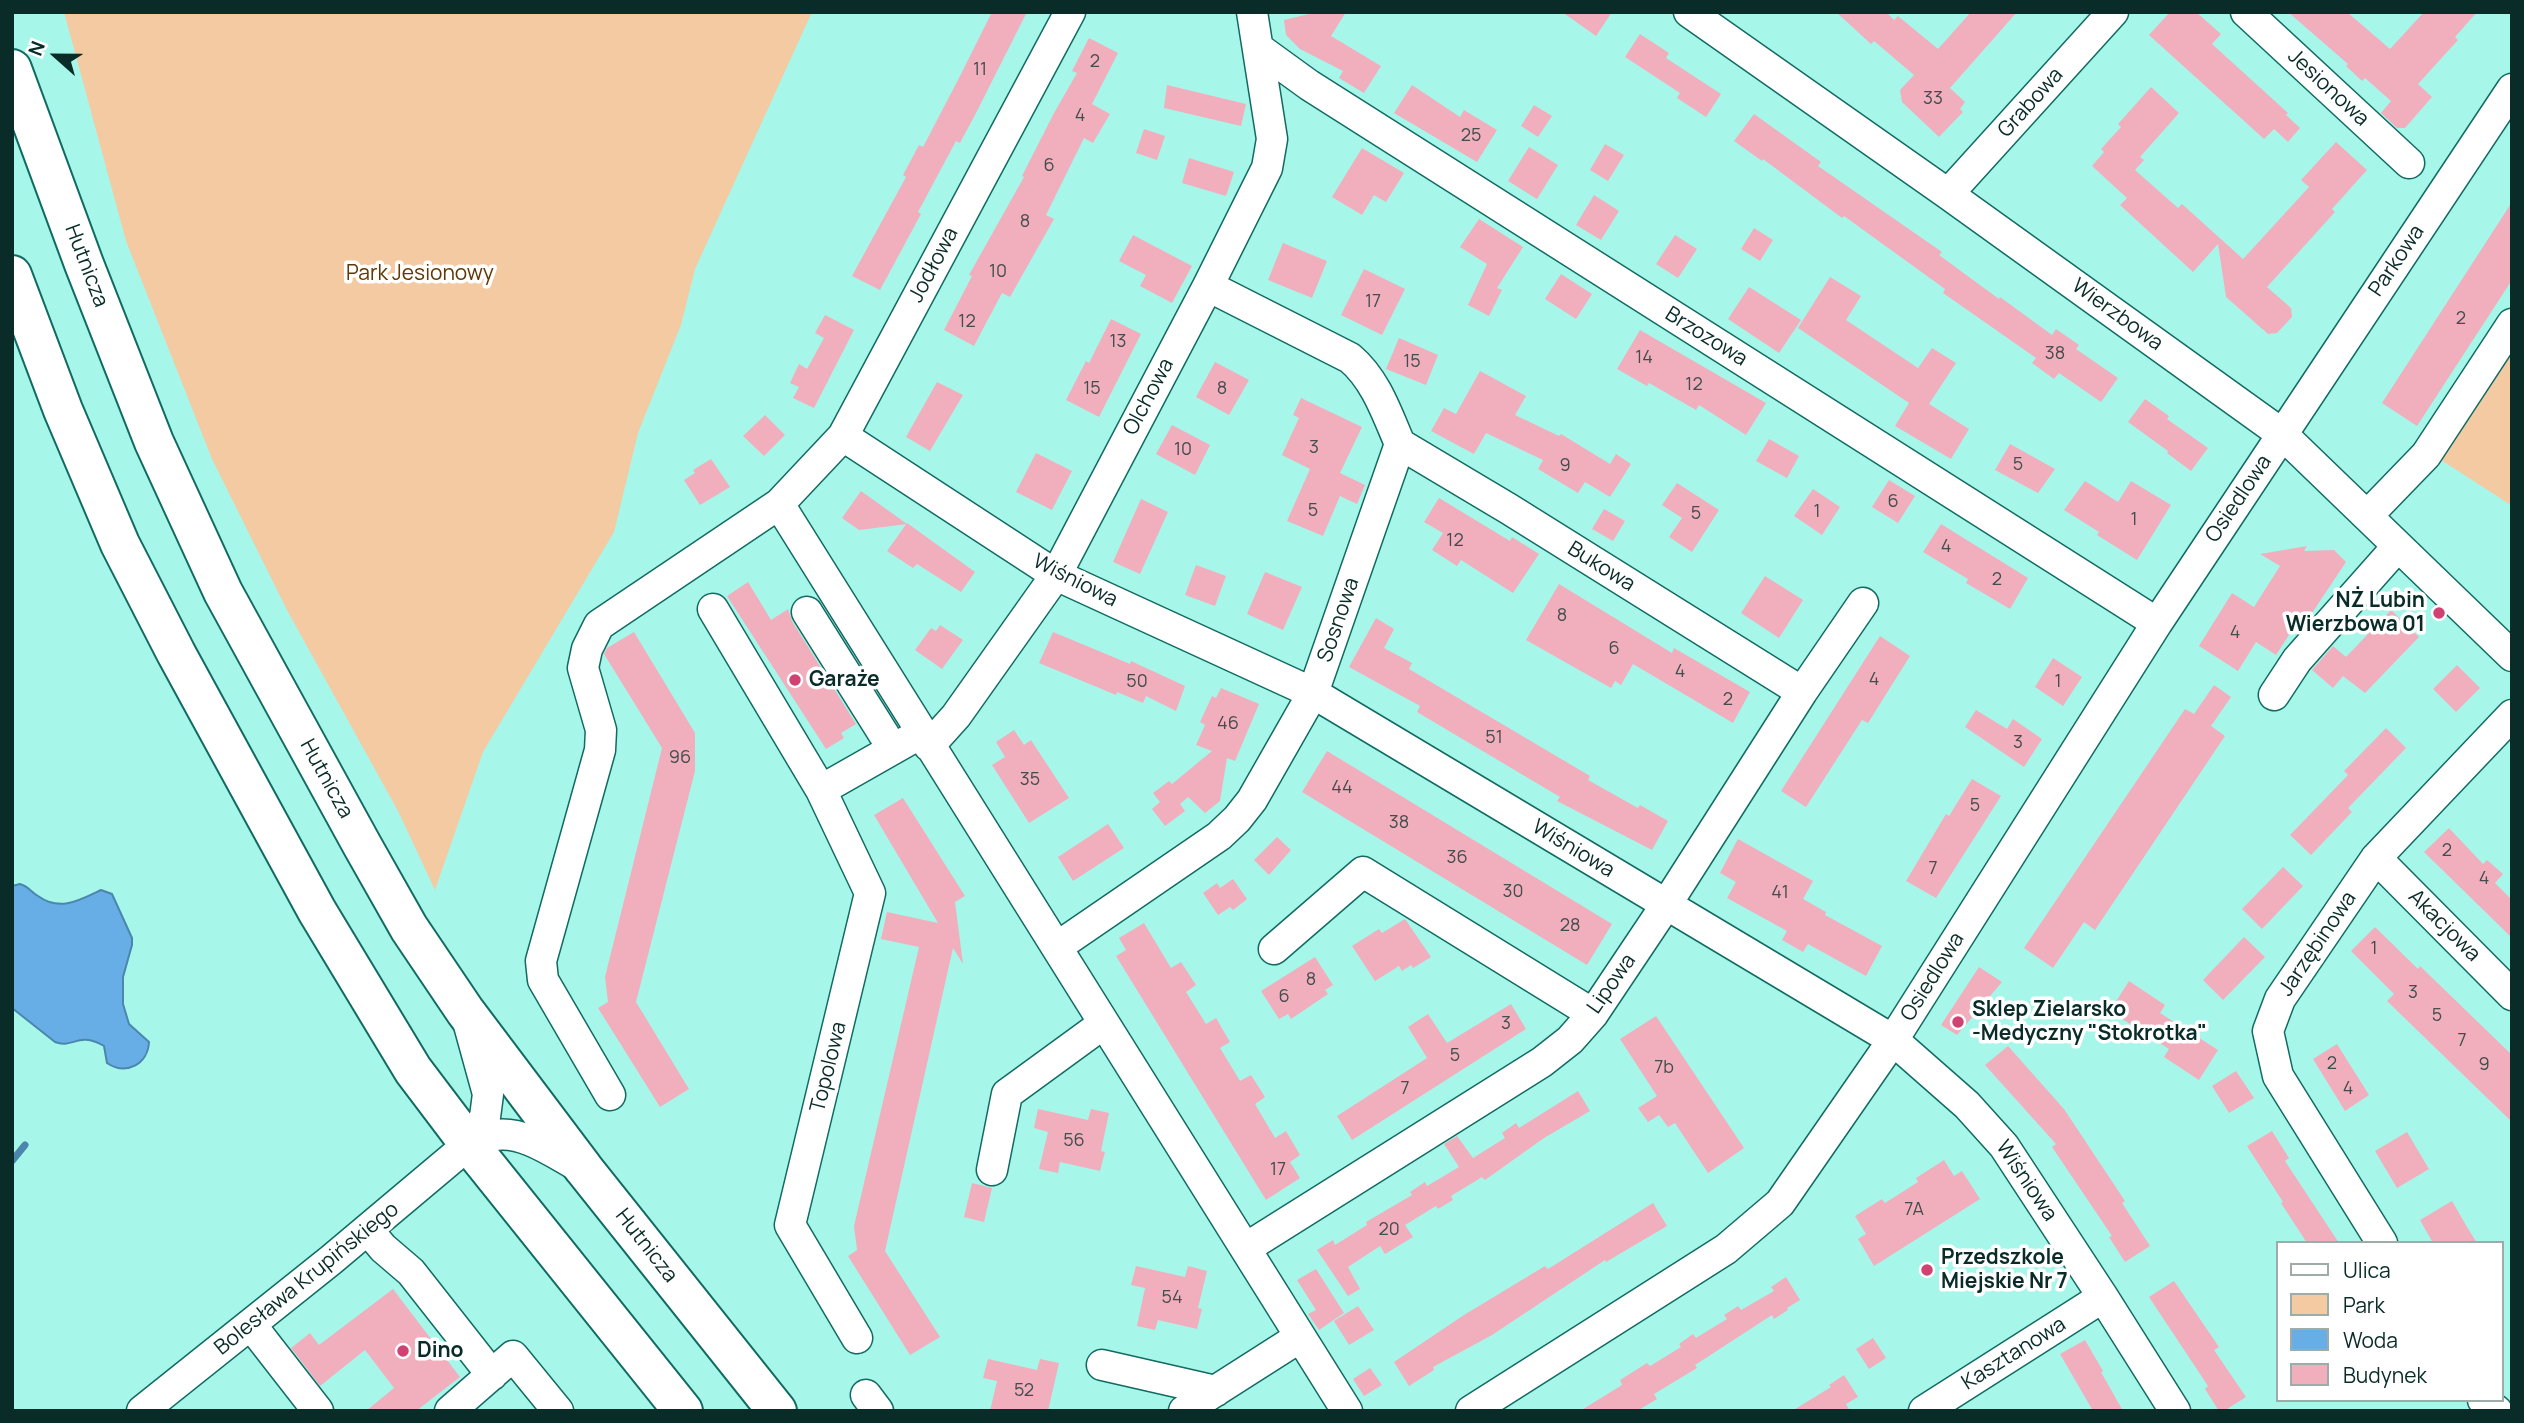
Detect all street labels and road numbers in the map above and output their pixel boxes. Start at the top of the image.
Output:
street label: Jesionowa [2282,44,2374,132]
street label: Grabowa [1993,63,2069,143]
street label: Parkowa [2364,220,2430,302]
street label: Hutnicza [59,221,113,311]
street label: Jodłowa [904,223,964,307]
street label: Wierzbowa [2066,273,2168,357]
street label: Brzozowa [1660,302,1752,372]
street label: Olchowa [1118,354,1180,440]
street label: Osiedlowa [2201,451,2277,547]
street label: Bukowa [1563,537,1639,597]
street label: Wiśniowa [1028,549,1122,613]
street label: Sosnowa [1313,574,1365,666]
street label: Hutnicza [294,735,358,823]
street label: Wiśniowa [1527,815,1619,883]
street label: Akacjowa [2403,885,2485,967]
street label: Jarzębinowa [2274,887,2362,1001]
street label: Osiedlowa [1896,928,1970,1026]
street label: Lipowa [1582,949,1642,1019]
street label: Topolowa [806,1019,852,1115]
street label: Wiśniowa [1990,1136,2062,1226]
street label: Bolesława Krupińskiego [210,1197,404,1361]
street label: Hutnicza [609,1204,683,1288]
street label: Kasztanowa [1957,1312,2071,1396]

